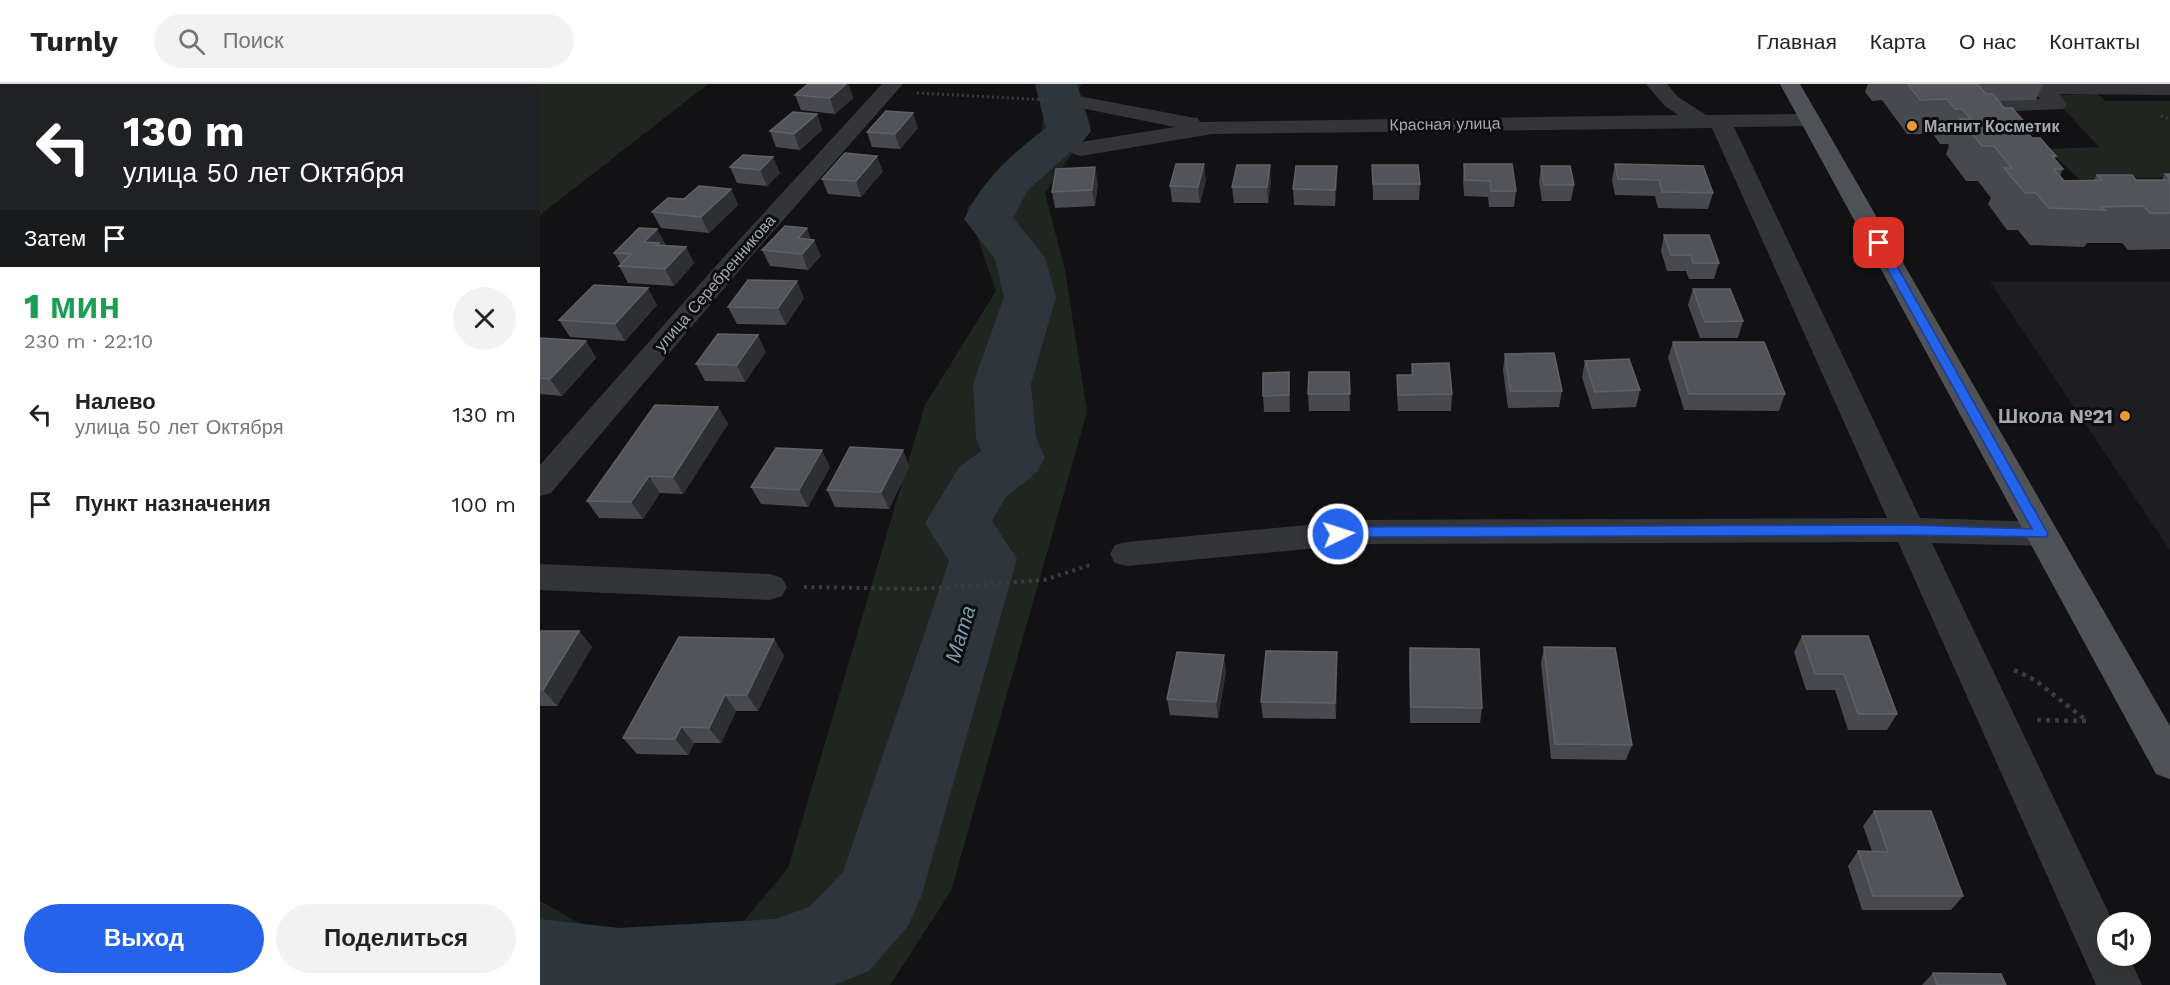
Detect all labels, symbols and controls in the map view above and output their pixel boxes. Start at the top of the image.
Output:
search box [154,14,574,68]
text: Turnly [30,25,118,58]
icon: search [175,25,208,58]
text: Поиск [223,28,284,53]
text: Главная [1757,29,1837,54]
text: Карта [1870,29,1926,54]
text: О нас [1959,29,2016,54]
text: Контакты [2049,29,2140,54]
text: 130 m [123,107,245,156]
icon: left [24,108,102,186]
street label: Красная улица [1389,114,1501,134]
place label: Магнит Косметик [1924,117,2060,136]
marker: Магнит Косметик [1905,119,1919,133]
text: улица 50 лет Октября [123,157,405,189]
street label: улица Серебренникова [651,211,779,355]
pin [1853,217,1904,268]
icon: arrive [98,222,131,255]
text: Затем [24,226,86,251]
icon: arrive [1862,226,1895,259]
text: 1 мин [24,285,120,327]
button: close [453,287,516,350]
text: 230 m · 22:10 [24,329,153,353]
text: Налево [75,389,156,414]
icon: left [24,398,57,431]
text: 130 m [452,402,516,427]
place label: Школа №21 [1998,404,2113,428]
marker: Школа №21 [2118,409,2132,423]
text: улица 50 лет Октября [75,415,284,439]
icon: arrive [24,488,57,521]
text: Пункт назначения [75,491,271,516]
text: 100 m [452,492,516,517]
position arrow [1306,502,1370,566]
water label: Мата [940,602,980,666]
button: Выход [24,904,264,973]
button: Поделиться [276,904,516,973]
map controls [2097,912,2151,966]
button: sound [2097,912,2151,966]

